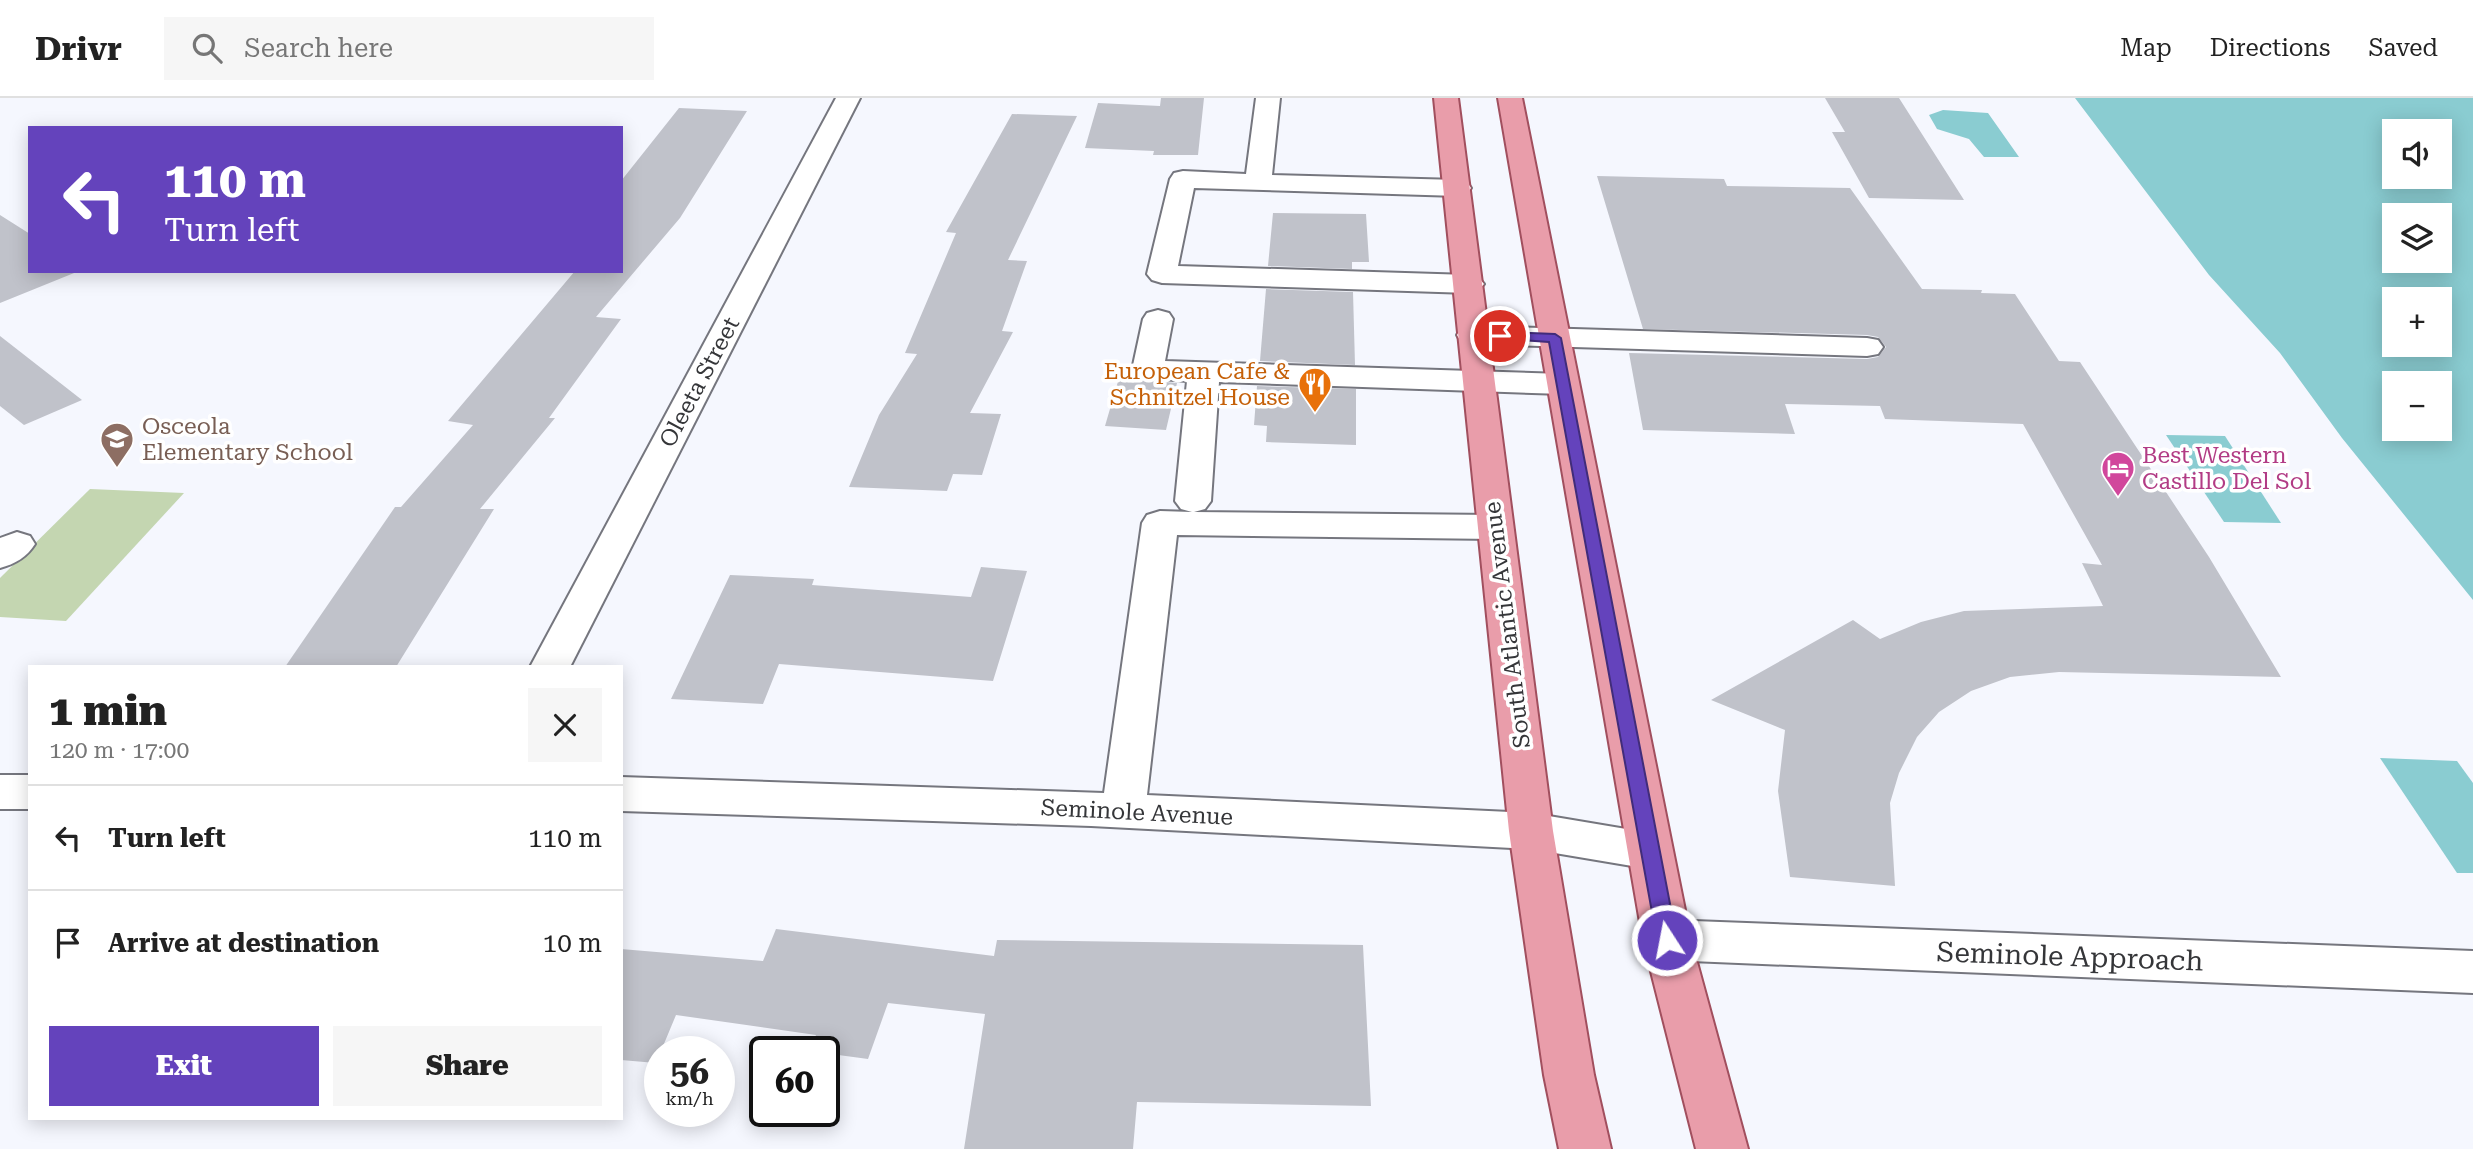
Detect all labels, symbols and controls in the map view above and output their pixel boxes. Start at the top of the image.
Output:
search box [164,17,654,80]
text: Drivr [35,29,122,68]
icon: search [188,29,226,67]
text: Search here [244,33,393,63]
text: Map [2120,34,2172,62]
text: Directions [2210,34,2330,62]
text: Saved [2368,34,2438,62]
map controls [2382,119,2452,441]
button: sound [2382,119,2452,189]
text: 110 m [164,152,306,209]
icon: left [49,154,140,245]
button: layers [2382,203,2452,273]
text: Turn left [164,211,299,249]
button: + [2382,287,2452,357]
pin [1470,306,1530,366]
street label: Oleeta Street [654,312,745,452]
icon: arrive [1481,317,1519,355]
place label: European Cafe & Schnitzel House [1104,358,1290,411]
restaurant icon: European Cafe & Schnitzel House [1296,365,1334,414]
button: − [2382,371,2452,441]
place label: Osceola Elementary School [142,413,353,466]
school or university icon: Osceola Elementary School [98,420,136,469]
place label: Best Western Castillo Del Sol [2142,442,2311,495]
hotel icon: Best Western Castillo Del Sol [2099,449,2137,498]
street label: South Atlantic Avenue [1479,500,1536,750]
text: 1 min [49,686,167,735]
button: close [528,688,602,762]
text: 120 m · 17:00 [49,737,189,764]
street label: Seminole Avenue [1040,794,1234,831]
icon: left [49,819,87,857]
text: Turn left [108,823,226,853]
text: 110 m [528,823,602,853]
position arrow [1630,903,1704,977]
icon: arrive [49,924,87,962]
text: Arrive at destination [108,928,379,958]
text: 10 m [543,928,602,958]
street label: Seminole Approach [1936,935,2204,978]
button: Exit [49,1026,319,1106]
button: Share [333,1026,602,1106]
speed limit sign: 60 [749,1036,840,1127]
text: 56 [670,1052,709,1093]
text: km/h [665,1088,714,1109]

